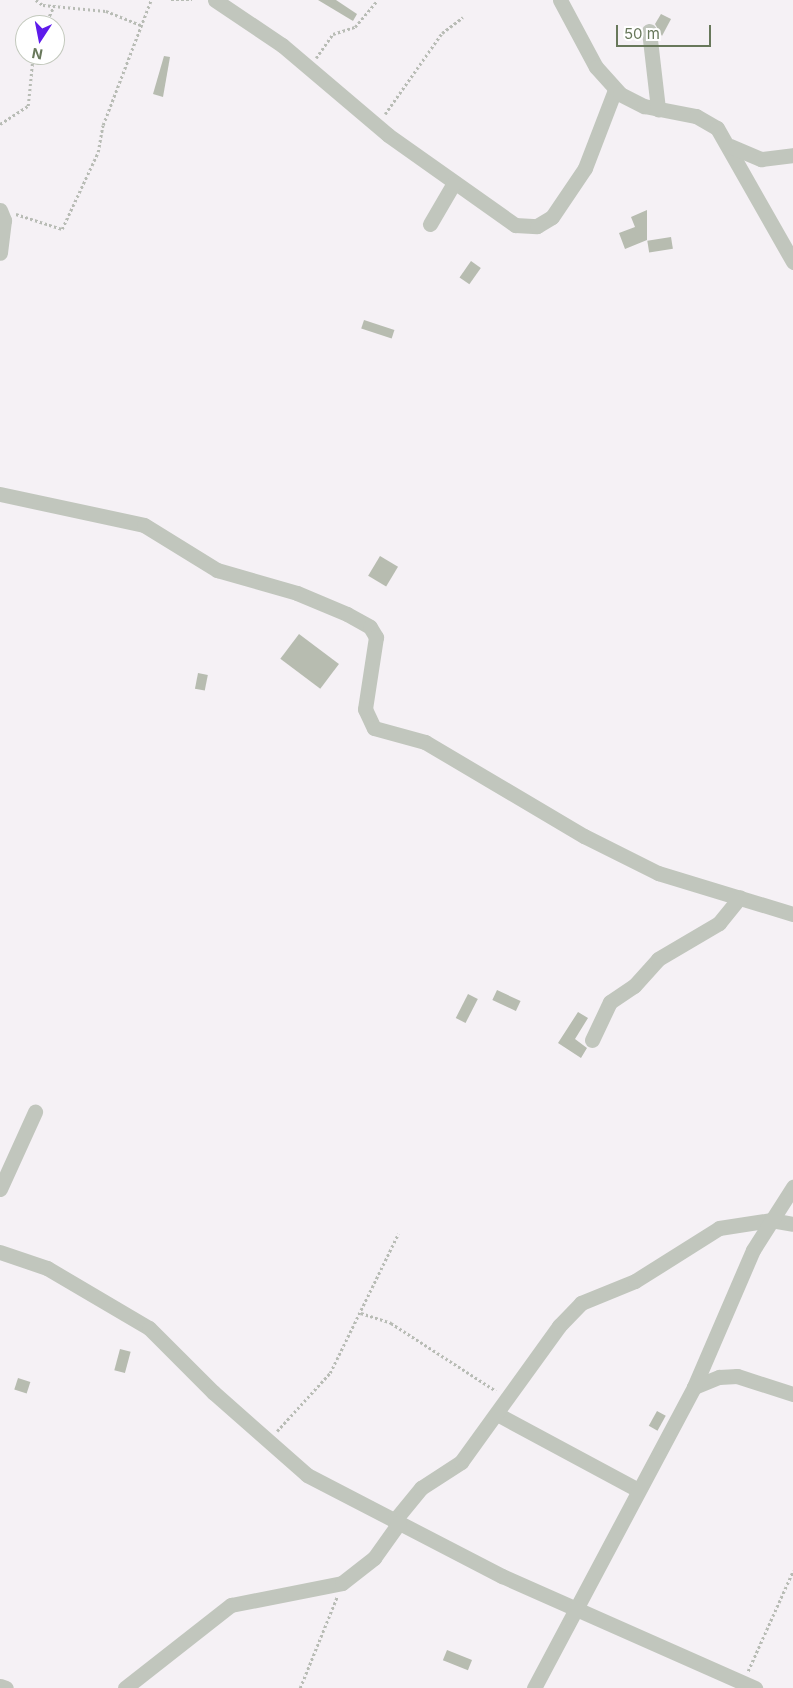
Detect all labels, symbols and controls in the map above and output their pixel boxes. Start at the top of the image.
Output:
north arrow [15,15,65,65]
scale bar [618,15,713,47]
text: 50 m [624,24,660,43]
text: N [30,45,44,64]

